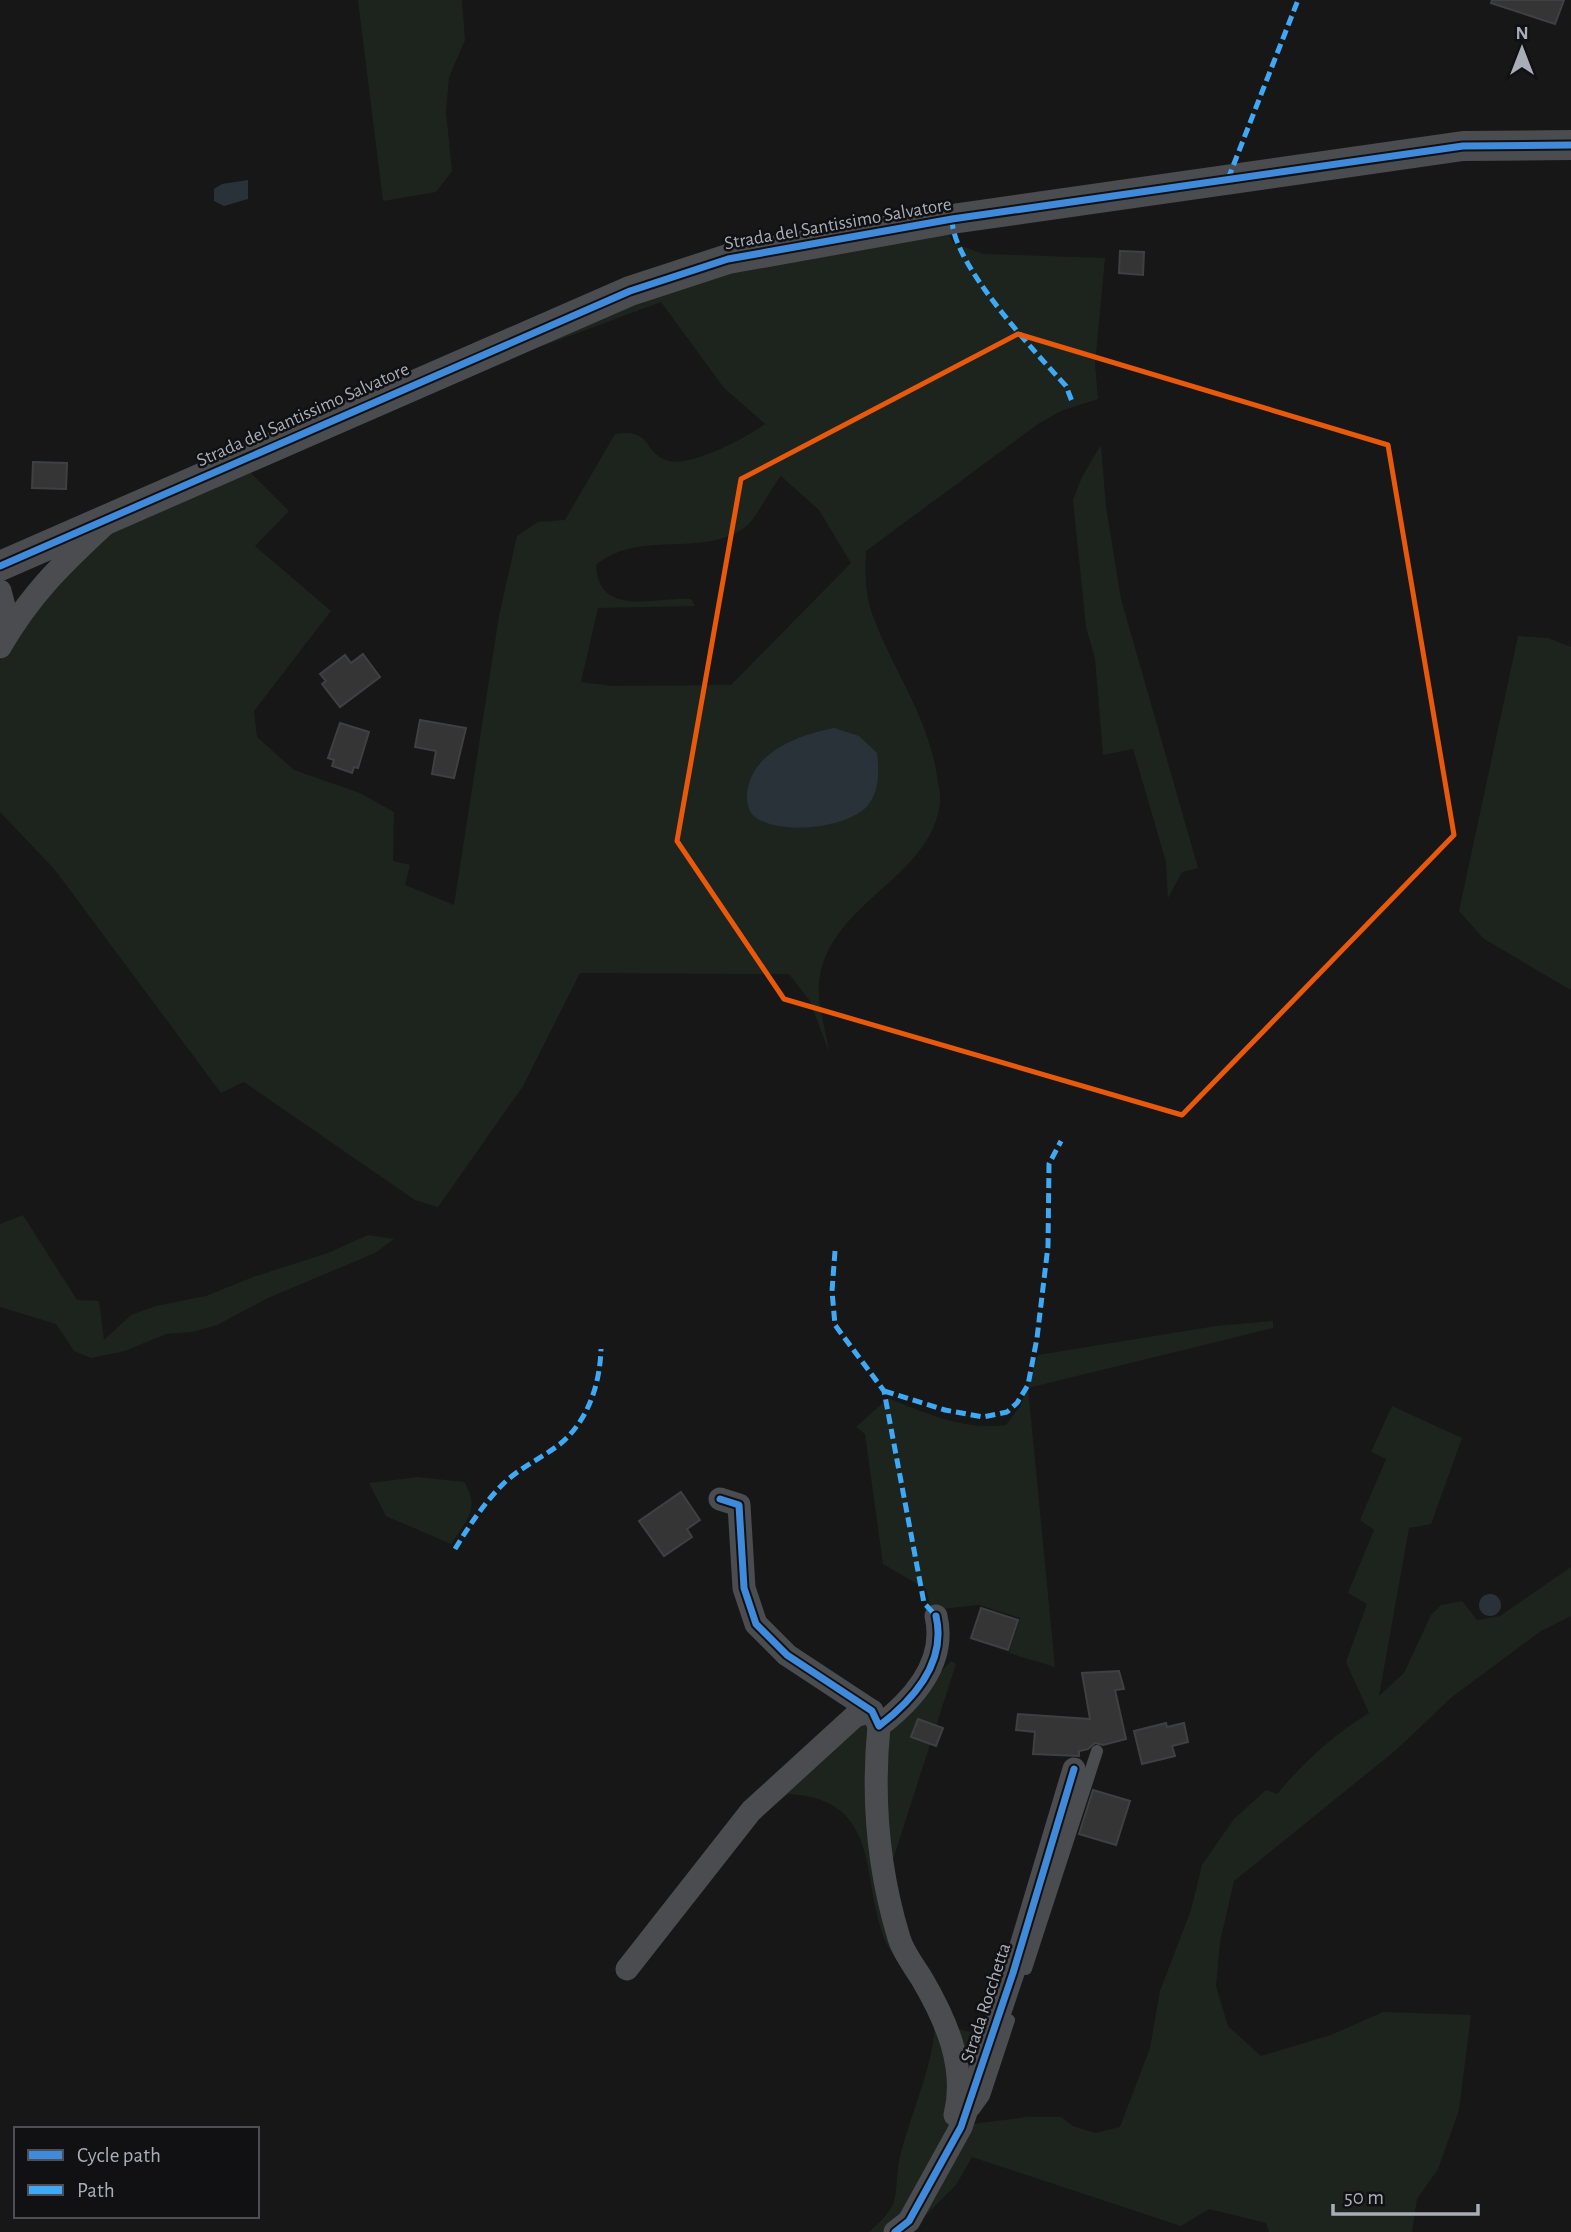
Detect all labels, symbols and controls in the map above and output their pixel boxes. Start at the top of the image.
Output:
north arrow [1487,14,1557,84]
text: N [1515,24,1529,43]
street label: Strada del Santissimo Salvatore [723,195,953,253]
street label: Strada del Santissimo Salvatore [194,359,412,471]
street label: Strada Rocchetta [958,1940,1014,2065]
legend [14,2127,259,2218]
text: Cycle path [77,2145,161,2166]
scale bar [1333,2172,1478,2216]
text: Path [77,2180,115,2201]
text: 50 m [1344,2187,1384,2208]

